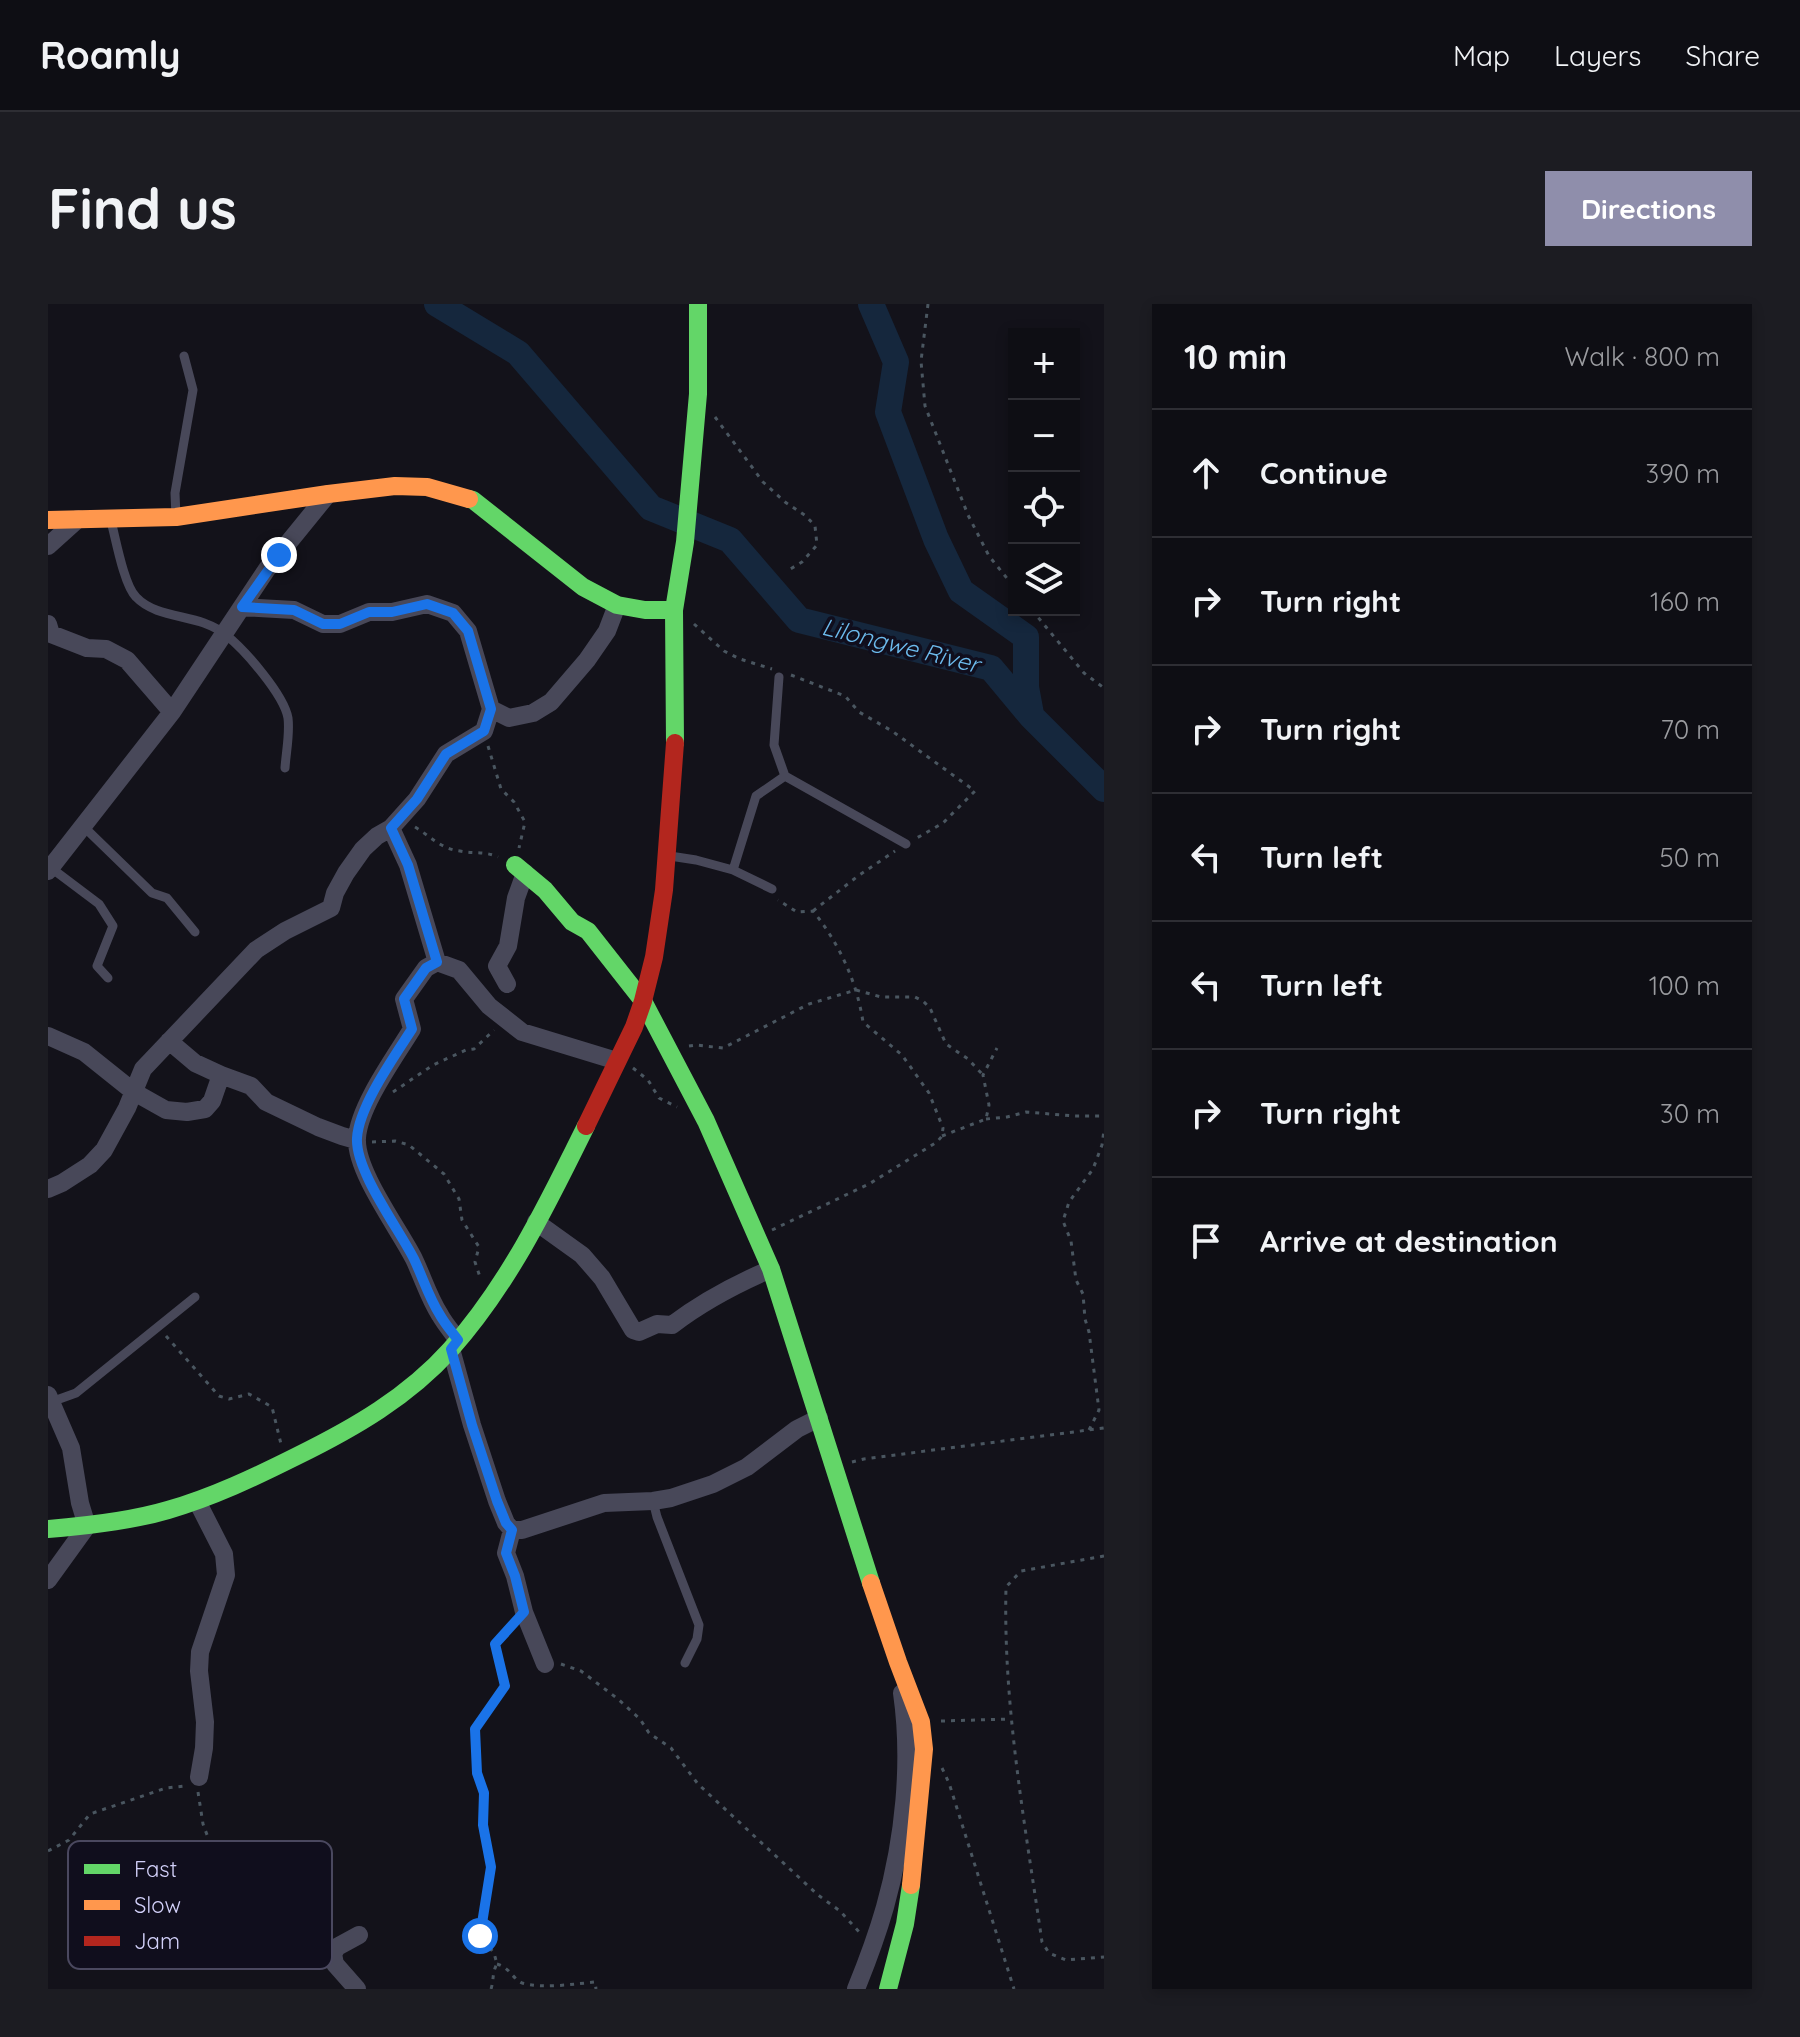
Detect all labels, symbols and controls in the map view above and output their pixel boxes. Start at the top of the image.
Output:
text: Roamly [40,31,181,79]
text: Map [1453,38,1510,73]
text: Layers [1554,38,1641,73]
text: Share [1685,38,1760,73]
button: Directions [1545,171,1752,246]
text: Find us [48,173,237,243]
map controls [1008,328,1080,616]
button: + [1008,328,1080,400]
text: 10 min [1184,335,1287,378]
text: Walk · 800 m [1564,340,1720,373]
button: − [1008,400,1080,472]
icon: ahead [1184,451,1228,495]
text: Continue [1260,454,1388,492]
text: 390 m [1646,457,1720,490]
button: locate [1008,472,1080,544]
route end [261,537,297,573]
button: layers [1008,544,1080,616]
icon: right [1184,579,1228,623]
text: Turn right [1260,582,1401,620]
text: 160 m [1650,585,1720,618]
water label: Lilongwe River [819,611,986,680]
icon: right [1184,707,1228,751]
text: Turn right [1260,710,1401,748]
text: 70 m [1660,713,1720,746]
icon: left [1184,835,1228,879]
text: Turn left [1260,838,1383,876]
text: 50 m [1660,841,1720,874]
icon: left [1184,963,1228,1007]
text: Turn left [1260,966,1383,1004]
text: 100 m [1649,969,1720,1002]
icon: right [1184,1091,1228,1135]
text: Turn right [1260,1094,1401,1132]
text: 30 m [1660,1097,1720,1130]
icon: arrive [1184,1219,1228,1263]
text: Arrive at destination [1260,1222,1558,1260]
legend [68,1841,332,1969]
text: Fast [134,1855,177,1883]
text: Slow [134,1891,181,1919]
route start [462,1918,498,1954]
text: Jam [134,1927,180,1955]

